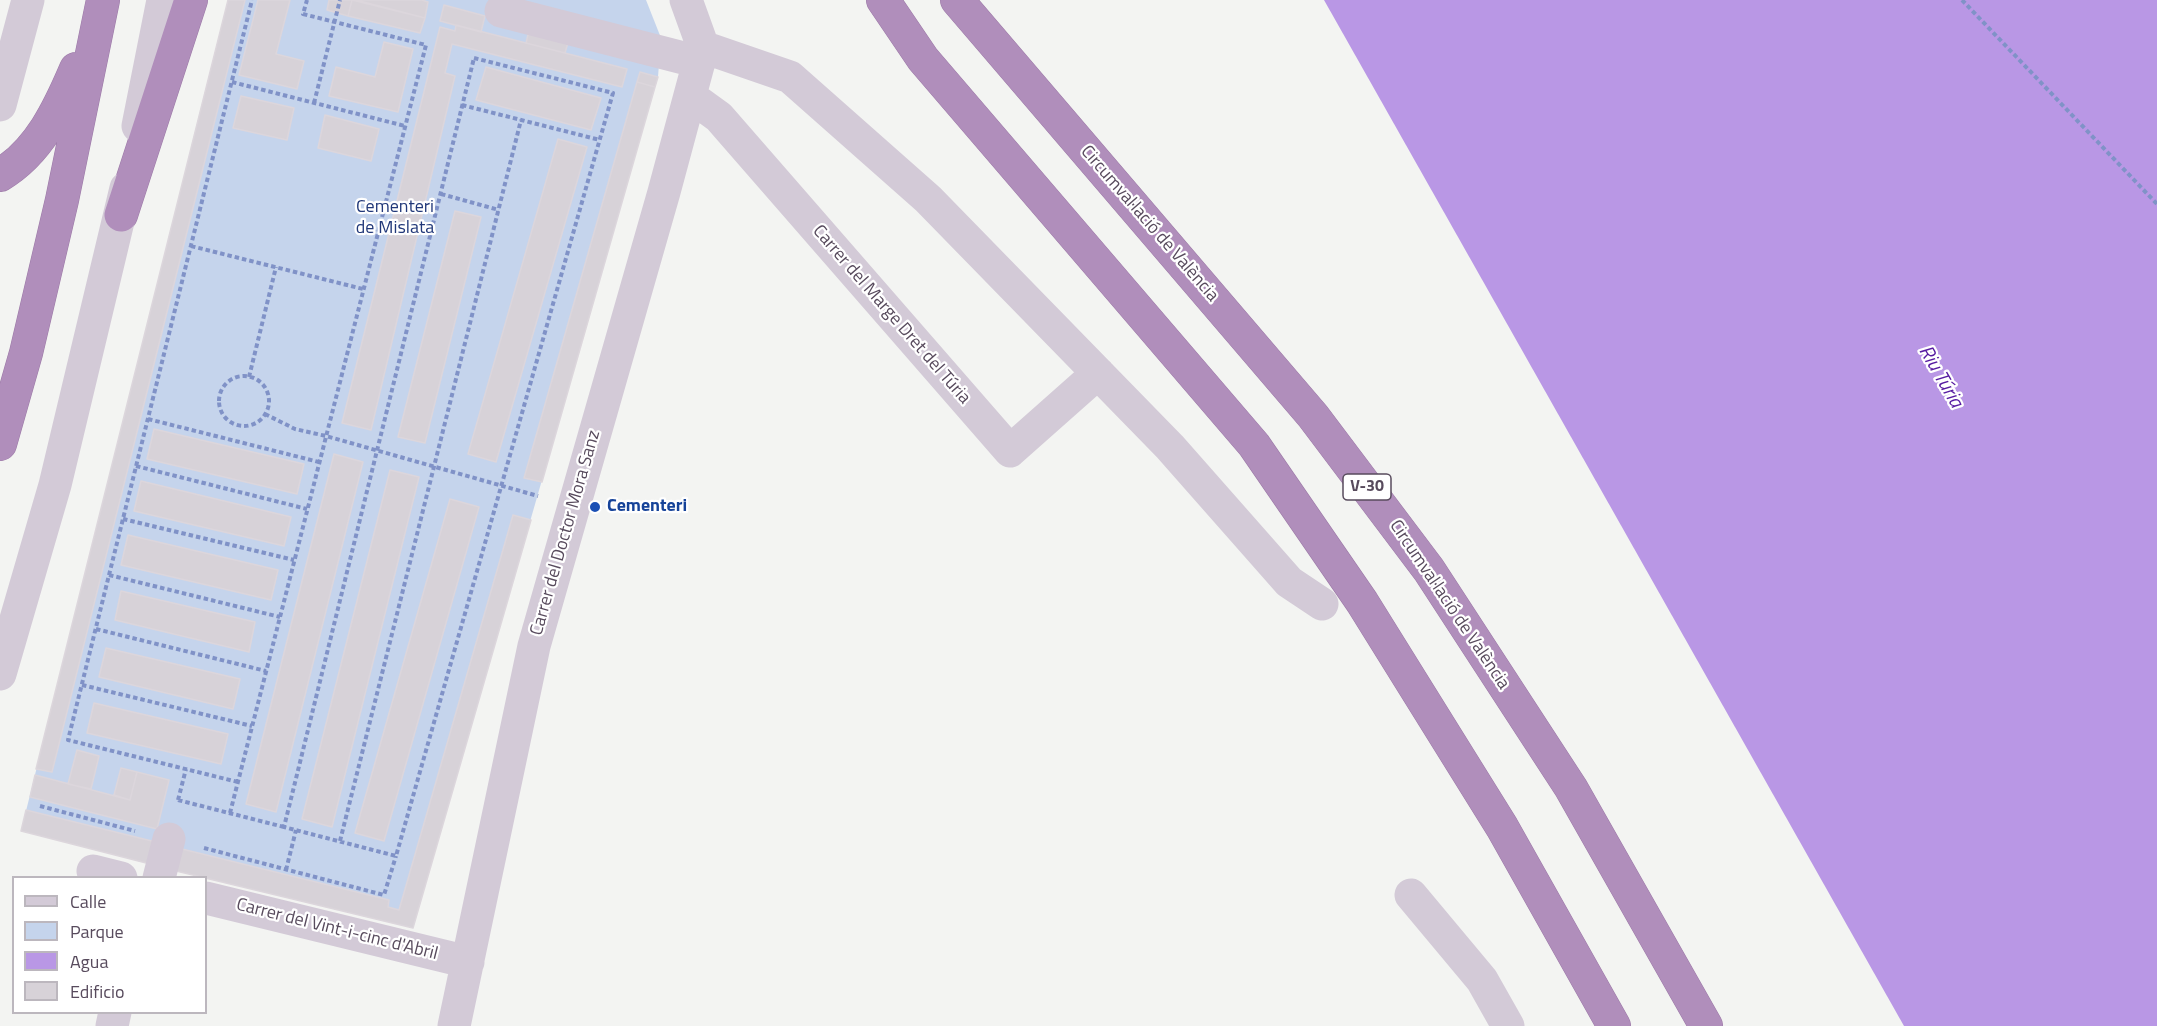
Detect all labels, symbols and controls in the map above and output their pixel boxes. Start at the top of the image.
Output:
street label: Circumval·lació de València [1075,142,1223,306]
park label: Cementeri de Mislata [356,197,434,240]
street label: Carrer del Marge Dret del Túria [807,221,975,409]
water label: Riu Túria [1913,341,1967,413]
street label: Carrer del Doctor Mora Sanz [526,428,606,638]
road number: V-30 [1343,474,1391,500]
place label: Cementeri [607,496,687,518]
marker: Cementeri [588,500,602,514]
street label: Circumval·lació de València [1384,516,1514,694]
legend [12,876,207,1014]
text: Calle [70,888,106,915]
street label: Carrer del Vint-i-cinc d'Abril [234,894,440,966]
text: Parque [70,918,124,945]
text: Agua [70,948,108,975]
text: Edificio [70,978,124,1005]

